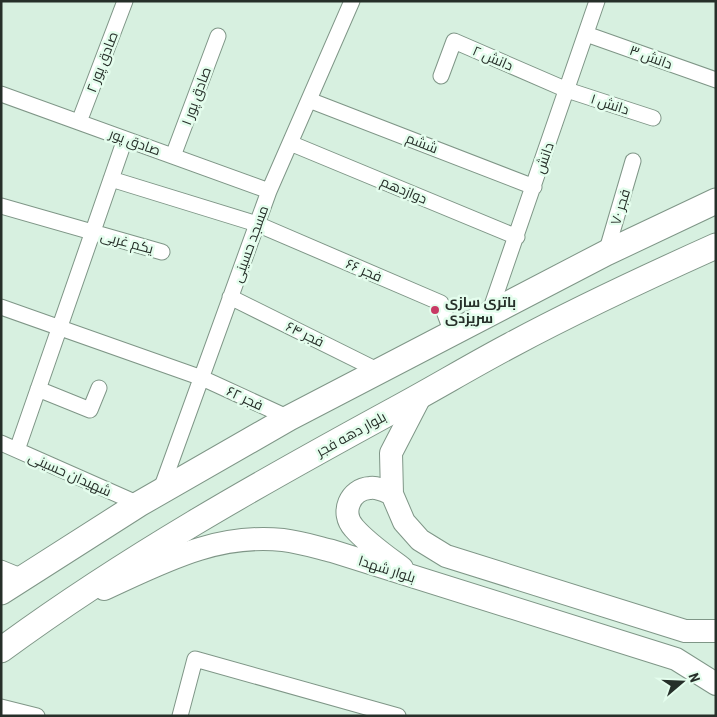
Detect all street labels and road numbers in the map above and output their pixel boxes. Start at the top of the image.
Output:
street label: صادق پور ۲ [83,29,123,95]
street label: دانش ۲ [470,42,516,74]
street label: دانش ۳ [627,42,675,72]
street label: صادق پور ۱ [178,65,216,128]
street label: دانش ۱ [589,90,631,118]
street label: صادق پور [106,125,163,160]
street label: ششم [403,130,440,158]
street label: دانش [531,140,557,176]
street label: دوازدهم [378,173,430,209]
street label: فجر ۷۰ [607,187,633,227]
street label: مسجد حسینی [229,203,271,285]
street label: یکم غربی [98,227,155,259]
street label: فجر ۶۶ [343,255,385,285]
street label: فجر ۶۴ [283,318,327,350]
street label: فجر ۶۲ [224,383,266,413]
street label: بلوار دهه فجر [313,408,389,460]
street label: شهیدان حسینی [26,449,114,499]
street label: بلوار شهدا [357,552,417,586]

